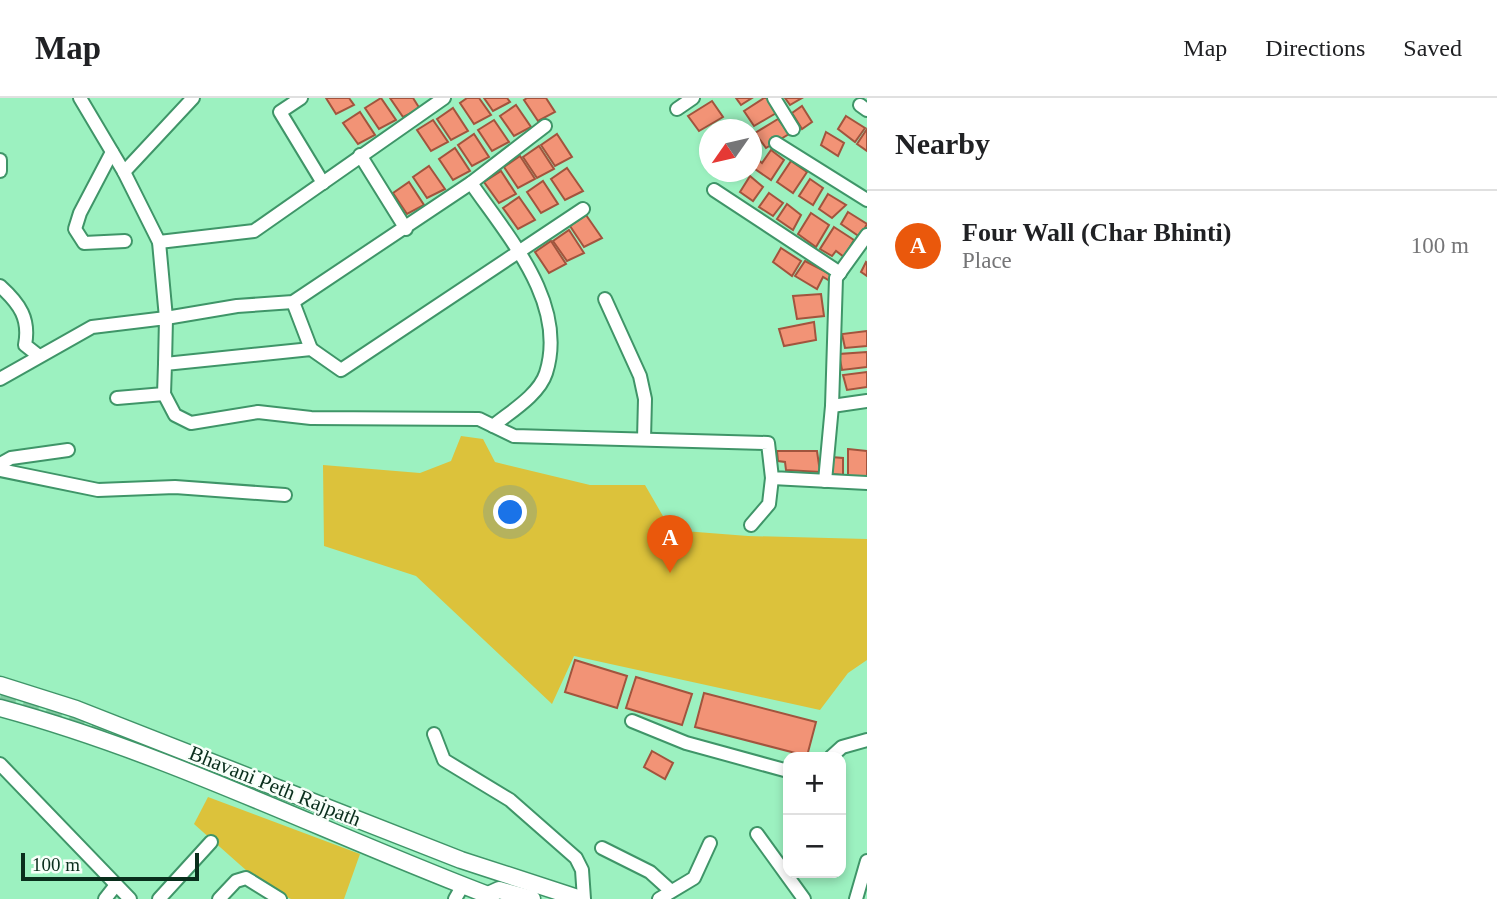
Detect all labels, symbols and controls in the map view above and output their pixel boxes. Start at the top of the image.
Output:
text: Map [35,30,101,66]
text: Map [1183,35,1227,61]
text: Directions [1265,35,1365,61]
text: Saved [1403,35,1462,61]
north arrow [699,119,762,182]
text: Nearby [895,127,990,160]
text: Four Wall (Char Bhinti) [962,218,1231,247]
text: A [910,233,926,258]
text: 100 m [1411,233,1469,258]
text: Place [962,248,1012,273]
your location [493,495,527,529]
pin: A [647,515,693,573]
street label: Bhavani Peth Rajpath [186,741,365,832]
map controls [783,752,846,878]
button: + [783,752,846,815]
button: − [783,815,846,878]
scale bar [21,850,200,882]
text: 100 m [32,854,80,875]

